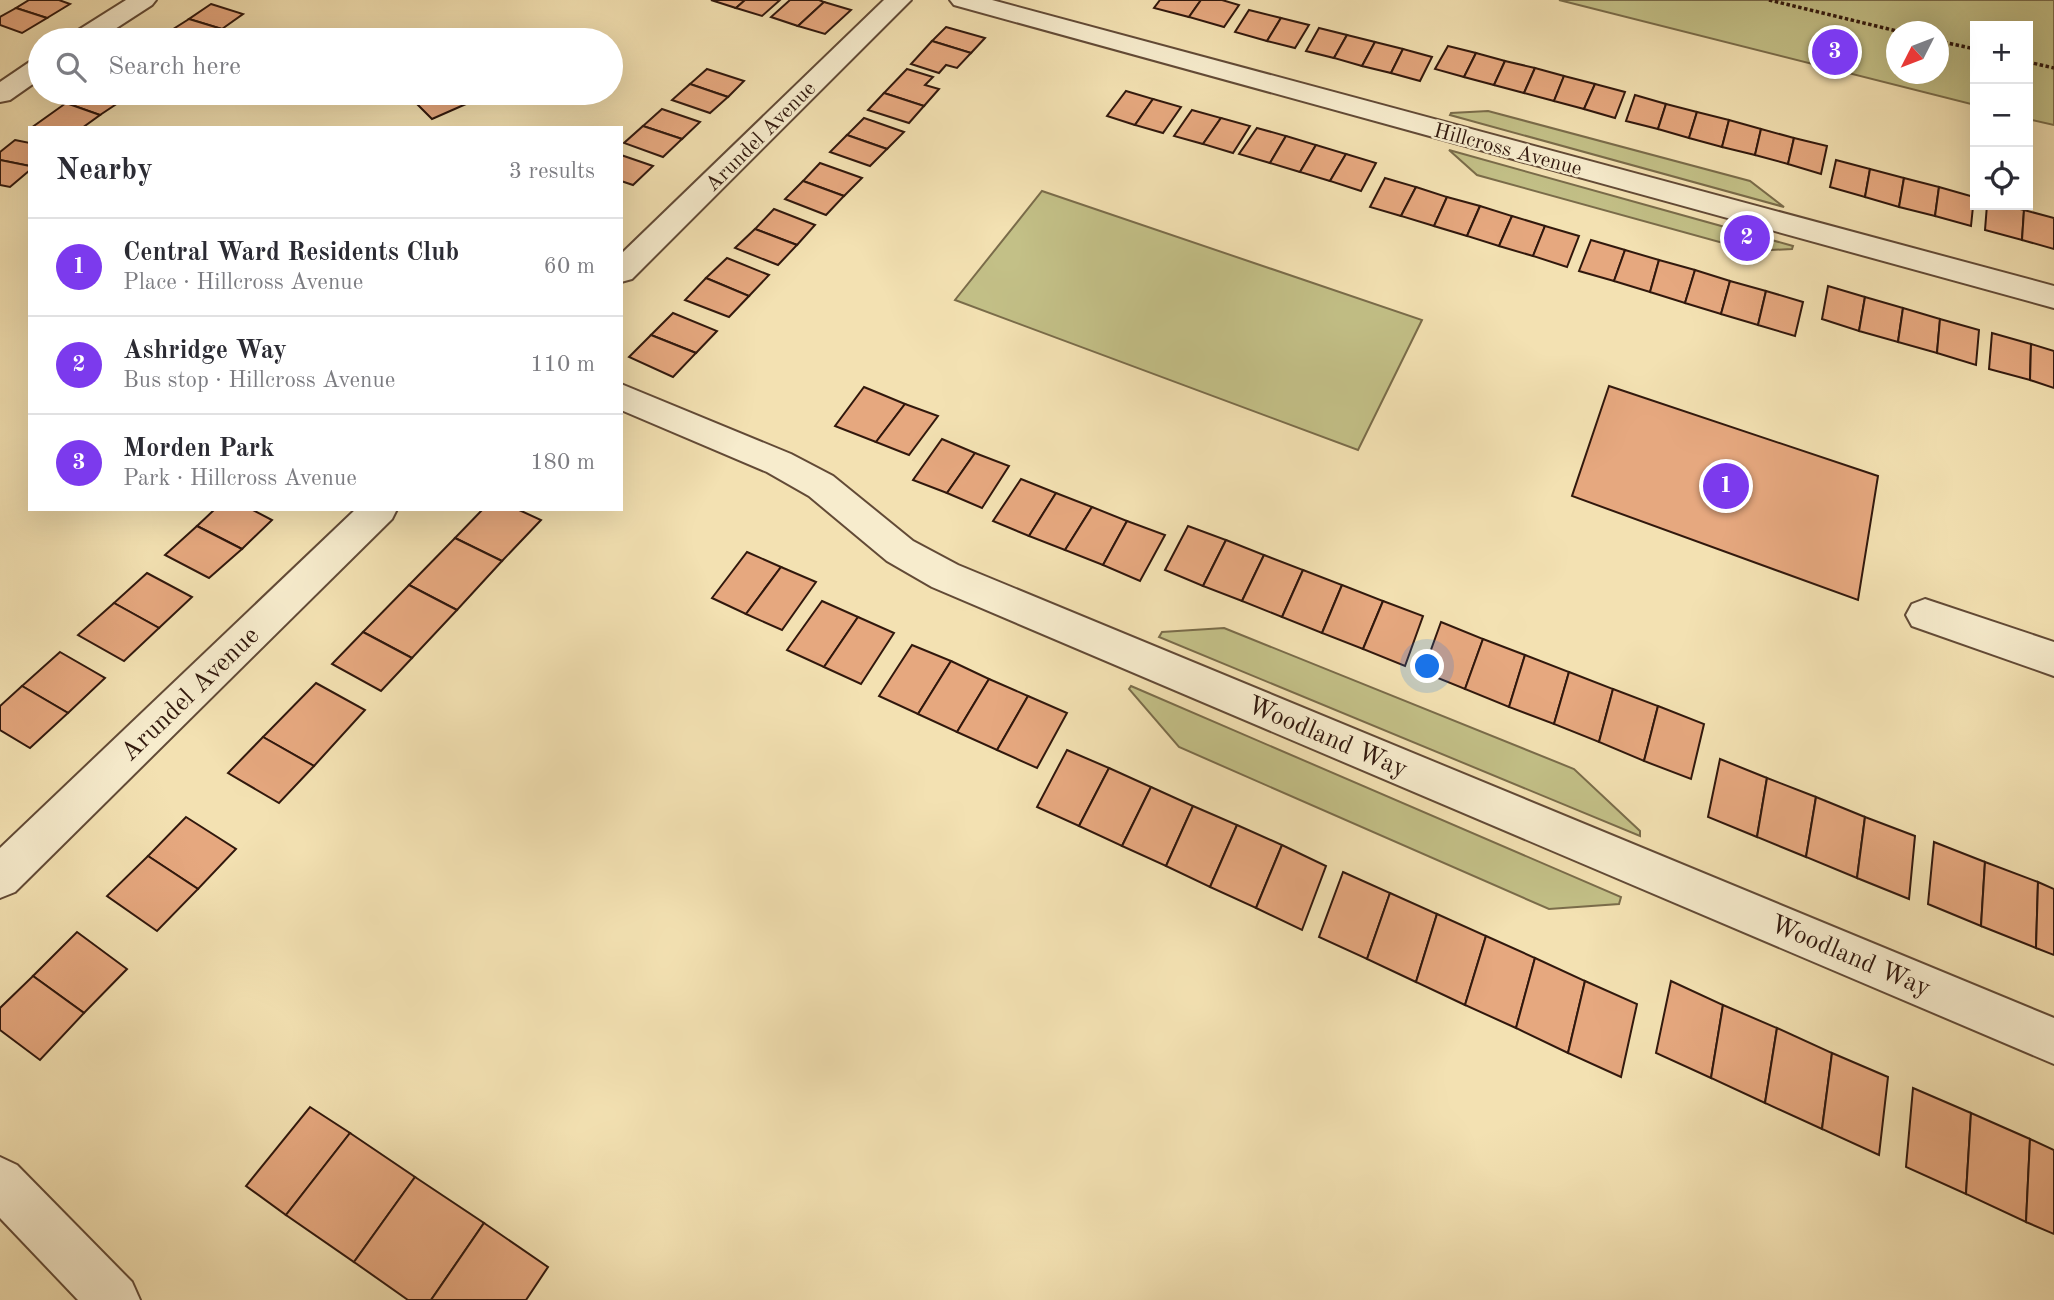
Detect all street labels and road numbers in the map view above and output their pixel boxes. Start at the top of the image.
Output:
street label: Arundel Avenue [702,78,820,196]
street label: Hillcross Avenue [1431,121,1584,180]
street label: Arundel Avenue [116,622,264,767]
street label: Woodland Way [1243,692,1411,783]
street label: Woodland Way [1766,911,1934,1002]

